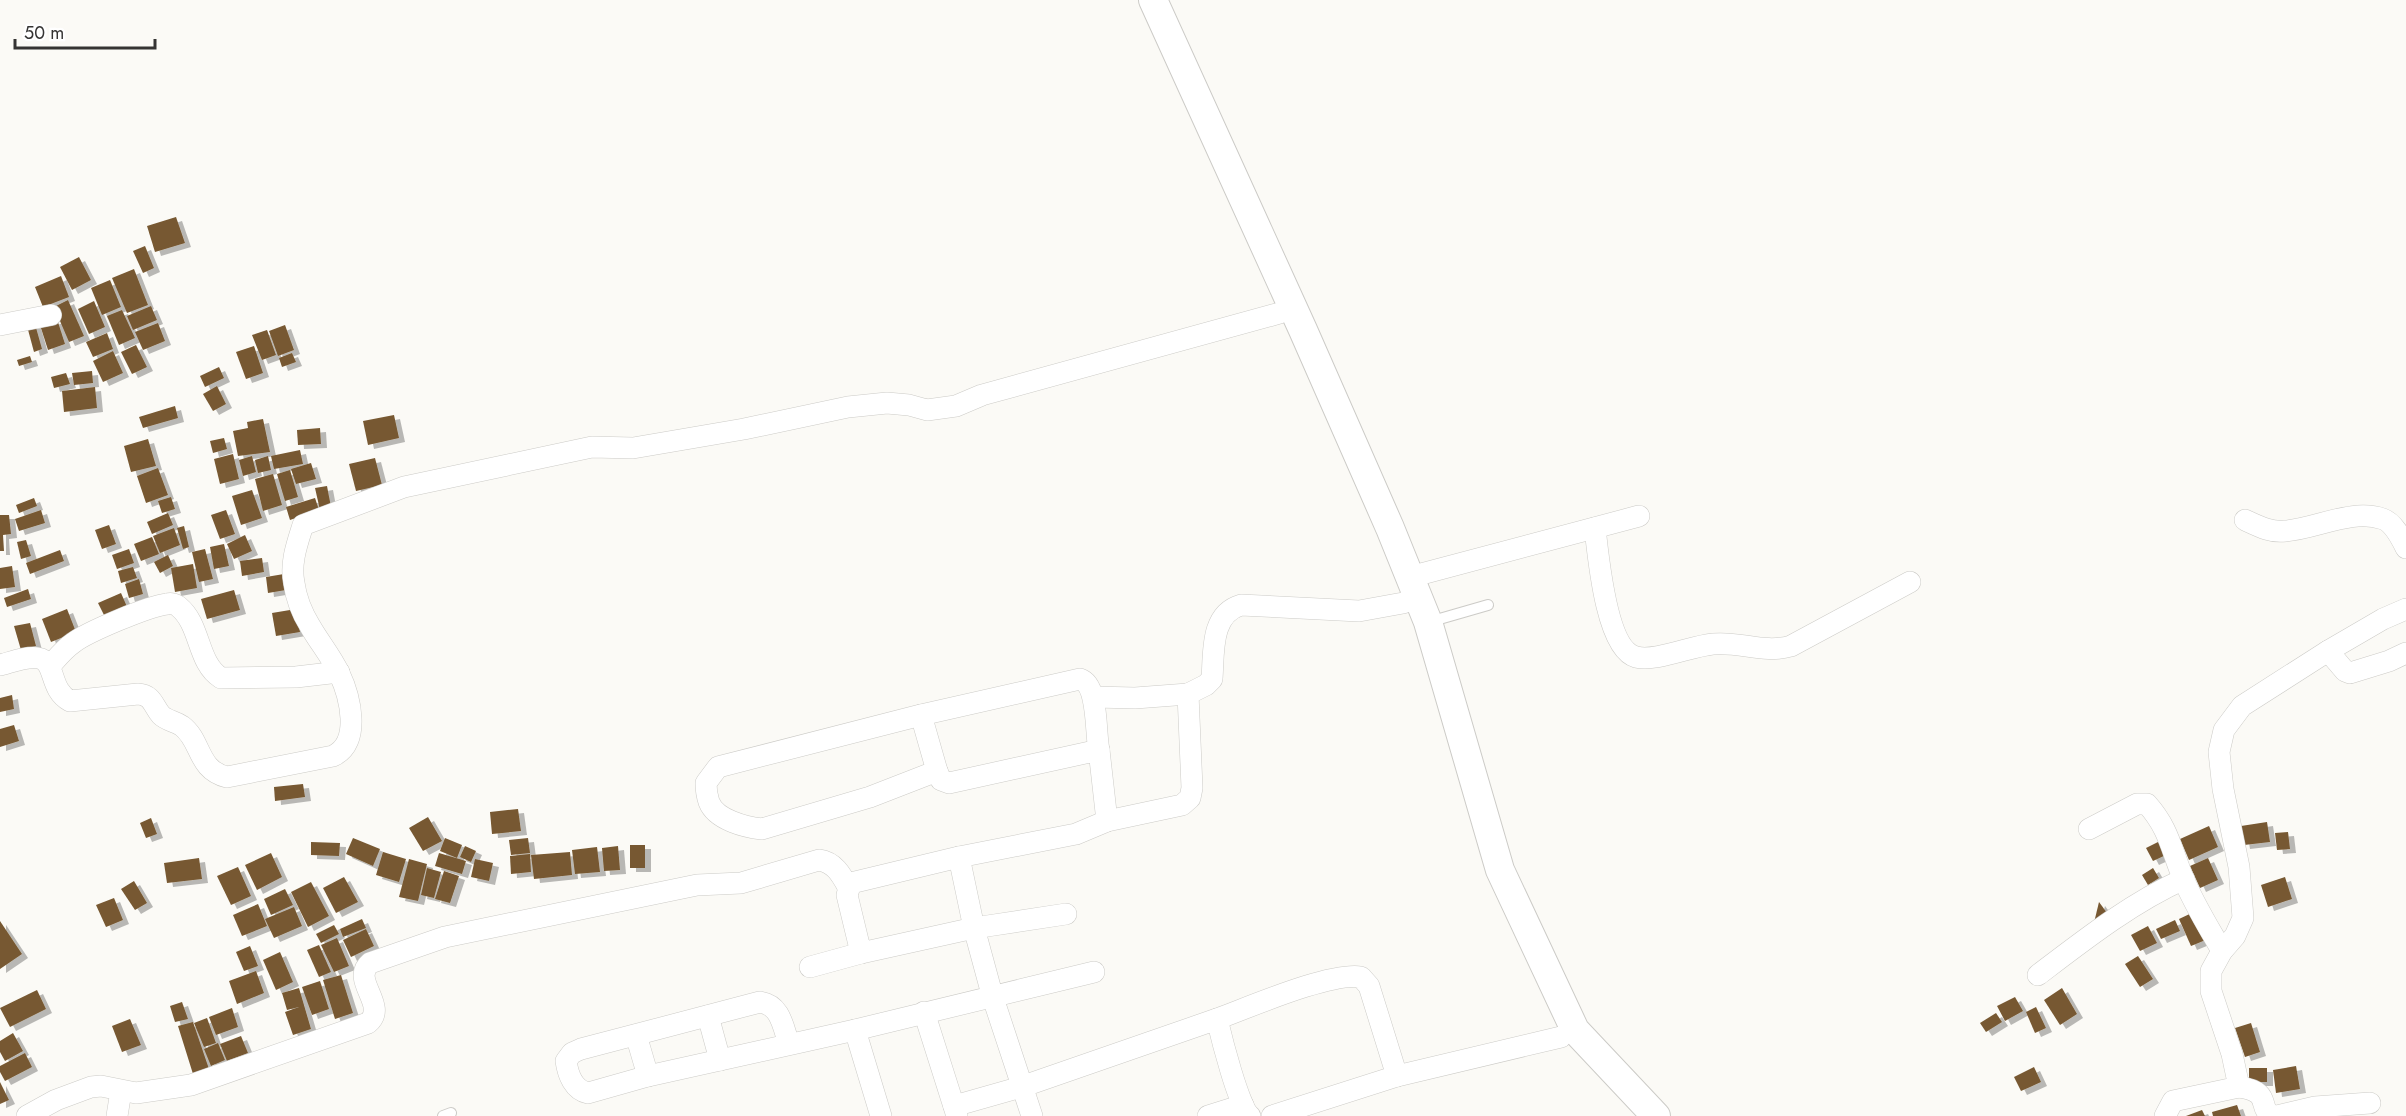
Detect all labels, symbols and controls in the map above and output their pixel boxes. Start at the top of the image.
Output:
scale bar [15,12,154,50]
text: 50 m [24,20,64,46]

